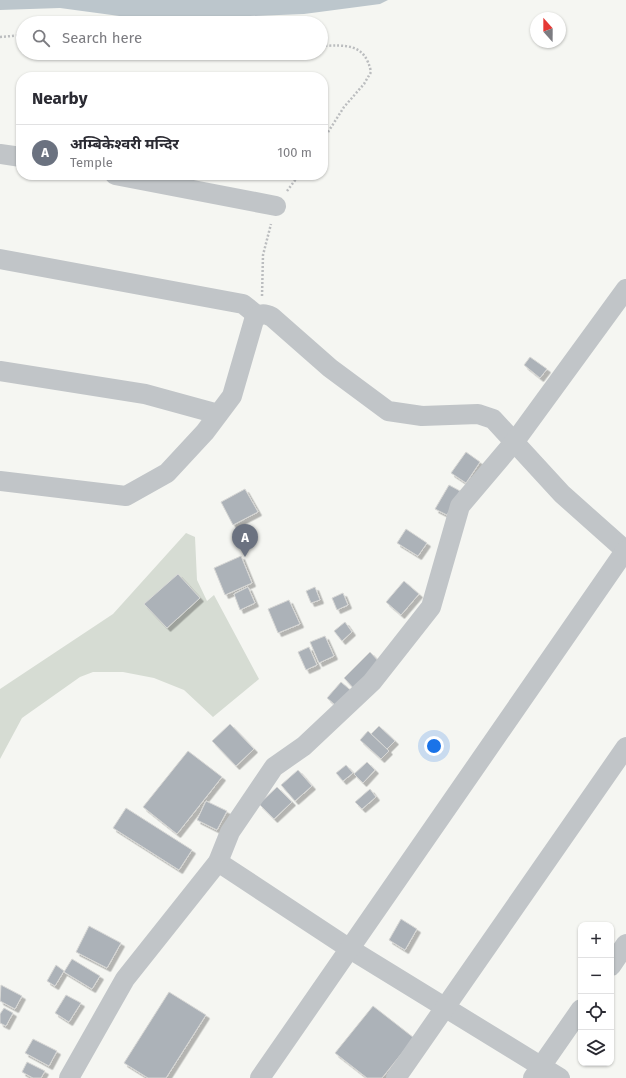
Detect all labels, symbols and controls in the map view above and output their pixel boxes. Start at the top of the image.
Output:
north arrow [530,12,566,48]
search box [16,16,328,60]
icon: search [30,27,52,49]
text: Search here [62,29,142,47]
text: Nearby [32,88,87,109]
text: अम्बिकेश्‍वरी मन्दिर [70,135,179,153]
text: A [41,145,49,160]
text: 100 m [277,145,312,160]
text: Temple [70,155,113,170]
pin: A [232,524,258,557]
your location [424,736,444,756]
map controls [578,922,614,1066]
button: + [578,922,614,958]
button: − [578,958,614,994]
button: locate [578,994,614,1030]
button: layers [578,1030,614,1066]

